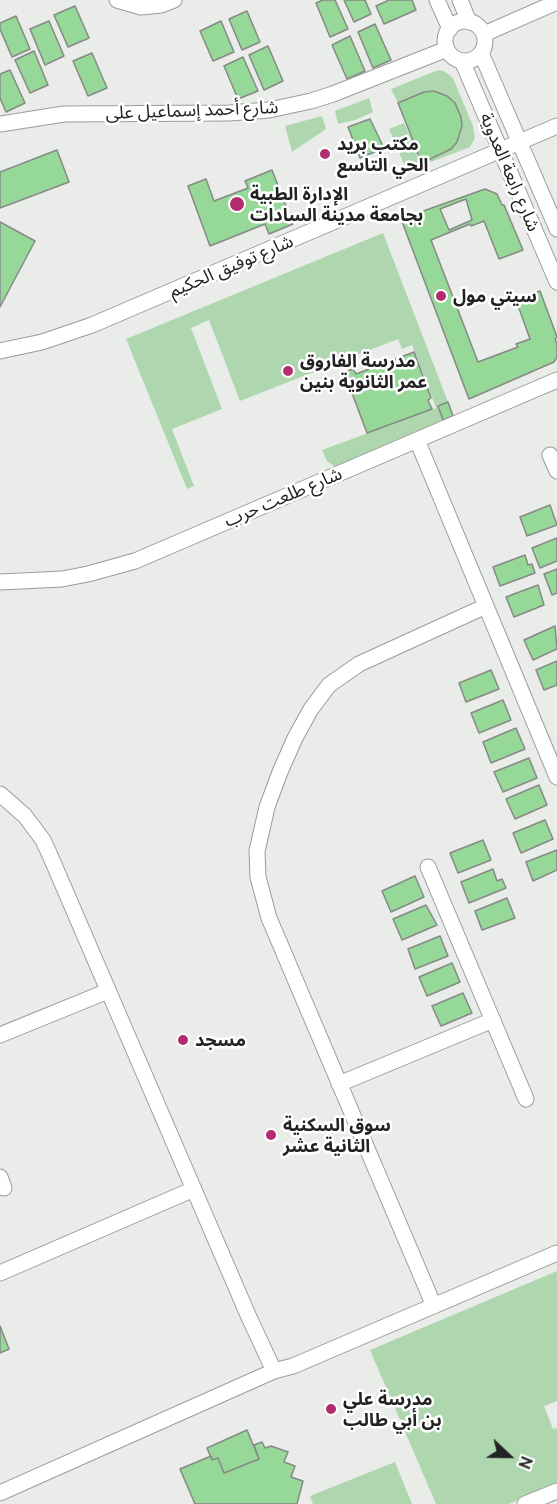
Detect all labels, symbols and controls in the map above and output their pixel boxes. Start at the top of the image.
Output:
street label: شارع أحمد إسماعيل على [105,96,279,124]
street label: شارع رابعة العدوية [475,109,545,235]
place label: مكتب بريد الحي التاسع [337,133,428,176]
marker: مكتب بريد الحي التاسع [318,147,332,161]
place label: الإدارة الطبية بجامعة مدينة السادات [250,183,423,226]
marker: الإدارة الطبية بجامعة مدينة السادات [228,195,246,213]
street label: شارع توفيق الحكيم [166,230,296,302]
place label: سيتي مول [453,285,537,307]
marker: سيتي مول [434,289,448,303]
place label: مدرسة الفاروق عمر الثانوية بنين [300,350,427,392]
marker: مدرسة الفاروق عمر الثانوية بنين [281,364,295,378]
street label: شارع طلعت حرب [221,463,345,531]
place label: مسجد [195,1029,246,1051]
marker: مسجد [176,1033,190,1047]
place label: سوق السكنية الثانية عشر [283,1114,391,1156]
marker: سوق السكنية الثانية عشر [264,1128,278,1142]
place label: مدرسة علي بن أبي طالب [343,1388,442,1430]
marker: مدرسة علي بن أبي طالب [324,1402,338,1416]
north arrow [479,1426,539,1486]
text: N [515,1454,536,1472]

